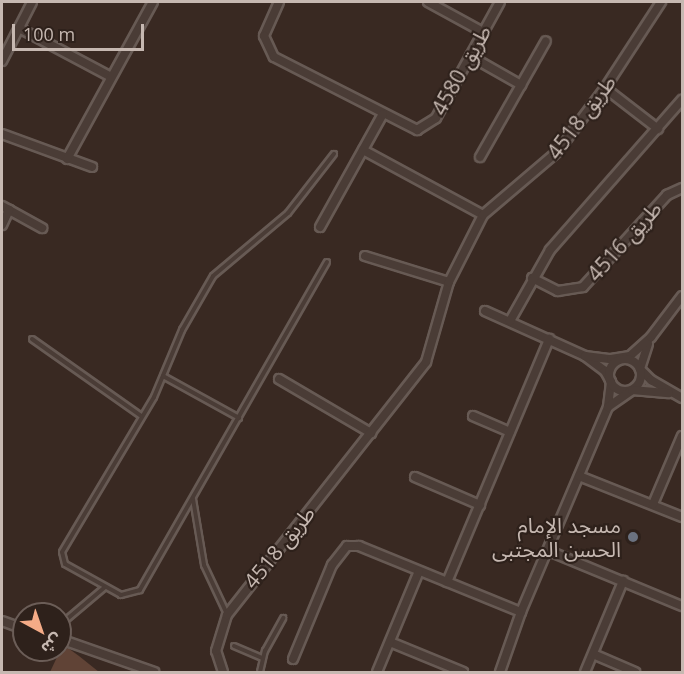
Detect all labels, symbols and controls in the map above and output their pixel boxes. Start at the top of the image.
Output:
scale bar [15,12,147,50]
street label: طريق 4580 [426,21,496,119]
text: 100 m [23,22,75,46]
street label: طريق 4518 [541,70,621,164]
street label: طريق 4516 [582,196,666,286]
street label: طريق 4518 [238,501,320,593]
place label: مسجد الإمام الحسن المجتبى [492,512,621,562]
marker: مسجد الإمام الحسن المجتبى [626,530,640,544]
north arrow [12,602,72,662]
text: ش [37,629,68,660]

